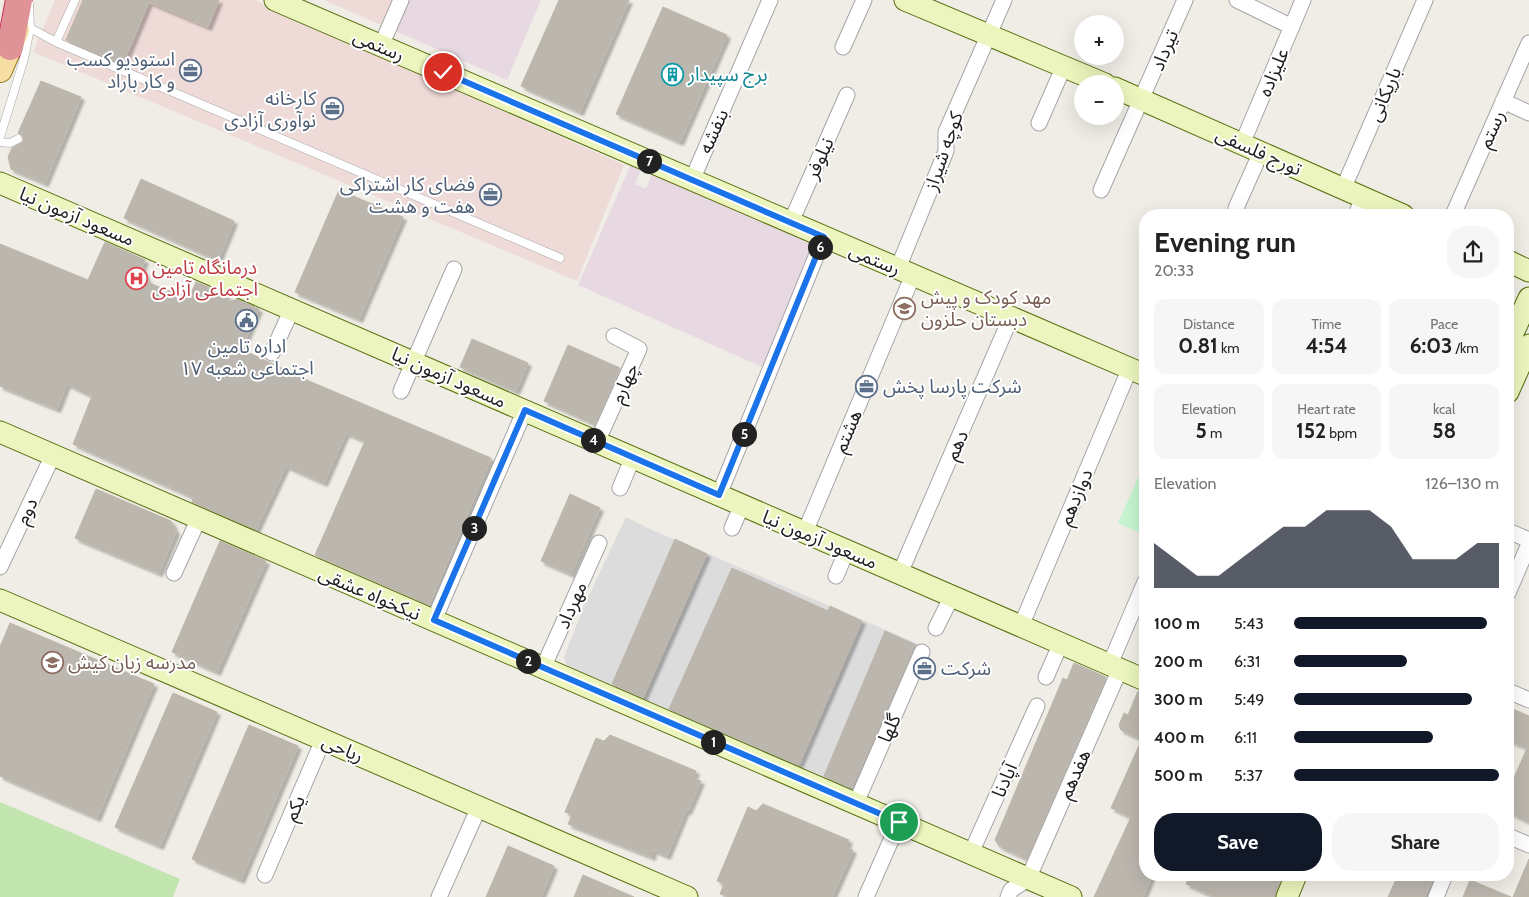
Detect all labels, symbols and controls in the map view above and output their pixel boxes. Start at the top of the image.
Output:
map controls [1074,15,1124,125]
button: + [1074,15,1124,65]
street label: رستمی [350,24,408,66]
street label: تیرداد [1146,26,1183,74]
street label: علیزاده [1253,44,1294,100]
place label: استودیو کسب و کار باراد [67,48,175,93]
pin [422,51,464,93]
office icon: استودیو کسب و کار باراد [179,58,203,82]
icon: check [429,58,457,86]
building icon: برج سپیدار [660,62,684,86]
place label: برج سپیدار [687,63,768,88]
street label: باریکانی [1363,63,1406,125]
button: − [1074,75,1124,125]
place label: کارخانه نوآوری آزادی [224,87,317,132]
office icon: کارخانه نوآوری آزادی [320,97,344,121]
street label: بنفشه [694,105,733,157]
street label: رستم [1473,107,1513,153]
street label: کوچه شیراز [919,108,969,195]
street label: تورج فلسفی [1211,122,1305,182]
street label: نیلوفر [800,134,839,183]
pin: 7 [636,148,662,174]
text: 7 [646,152,653,170]
place label: فضای کار اشتراکی هفت و هشت [340,173,475,218]
street label: مسعود آزمون نیا [16,182,138,251]
office icon: فضای کار اشتراکی هفت و هشت [479,183,503,207]
text: Evening run [1154,225,1296,259]
button: share [1447,226,1499,278]
pin: 6 [808,234,832,260]
text: 6 [817,238,824,256]
street label: رستمی [846,238,904,280]
place label: درمانگاه تامین اجتماعی آزادی [152,256,258,301]
text: 20:33 [1154,261,1194,280]
hospital icon: درمانگاه تامین اجتماعی آزادی [124,266,148,290]
place label: مهد کودک و پیش دبستان حلزون [921,286,1051,331]
school or university icon: مهد کودک و پیش دبستان حلزون [893,296,917,320]
public building icon: اداره تامین اجتماعی شعبه ۱۷ [235,308,259,332]
text: Distance [1183,315,1235,333]
text: Time [1312,315,1341,333]
text: Pace [1430,315,1458,333]
text: 0.81 [1178,333,1218,358]
text: 4:54 [1305,333,1348,358]
text: 6:03 [1410,333,1452,358]
place label: اداره تامین اجتماعی شعبه ۱۷ [180,335,314,380]
text: km [1218,339,1240,357]
text: /km [1452,339,1479,357]
street label: مسعود آزمون نیا [388,342,510,413]
street label: چهارم [605,359,646,408]
office icon: شرکت پارسا پخش [855,374,879,398]
place label: شرکت پارسا پخش [883,375,1022,399]
text: Elevation [1181,400,1236,418]
text: Heart rate [1297,400,1356,418]
text: kcal [1433,400,1455,418]
street label: هشتم [828,406,870,457]
text: 5 [1195,418,1207,443]
text: 152 [1296,418,1326,443]
text: 58 [1432,418,1456,443]
pin: 5 [732,422,756,446]
text: m [1207,424,1222,442]
text: bpm [1326,424,1357,442]
text: 5 [741,425,748,443]
street label: دهم [940,427,976,465]
pin: 4 [580,428,606,452]
text: 4 [589,431,598,449]
street label: دوازدهم [1053,465,1100,530]
text: Elevation [1154,474,1217,493]
text: 126–130 m [1425,474,1499,493]
street label: دوم [10,494,45,529]
street label: مسعود آزمون نیا [759,505,881,574]
pin: 3 [462,516,486,540]
text: 3 [471,519,478,537]
street label: نیکخواه عشقی [315,562,424,625]
street label: مهرداد [551,578,592,632]
text: 100 m [1154,614,1200,633]
text: 5:43 [1234,614,1264,633]
pin: 2 [516,648,540,674]
school or university icon: مدرسه زبان کیش [40,650,64,674]
place label: مدرسه زبان کیش [68,651,196,674]
text: 2 [525,652,532,670]
text: 200 m [1154,652,1203,671]
text: 6:31 [1234,652,1260,671]
office icon: شرکت [913,656,937,680]
place label: شرکت [941,657,991,680]
text: 300 m [1154,690,1203,709]
text: 5:49 [1234,690,1264,709]
street label: گلها [873,709,906,746]
text: 400 m [1154,728,1204,747]
text: 6:11 [1234,728,1257,747]
street label: ریاحی [319,730,367,767]
pin: 1 [700,730,726,754]
text: 1 [711,733,716,751]
street label: هفدهم [1053,746,1098,804]
street label: آپادنا [987,758,1024,802]
text: 500 m [1154,766,1203,785]
text: 5:37 [1234,766,1263,785]
street label: یکم [279,792,313,826]
pin [878,801,920,843]
icon: arrive [885,808,913,836]
button: Save [1154,813,1322,871]
button: Share [1332,813,1499,871]

